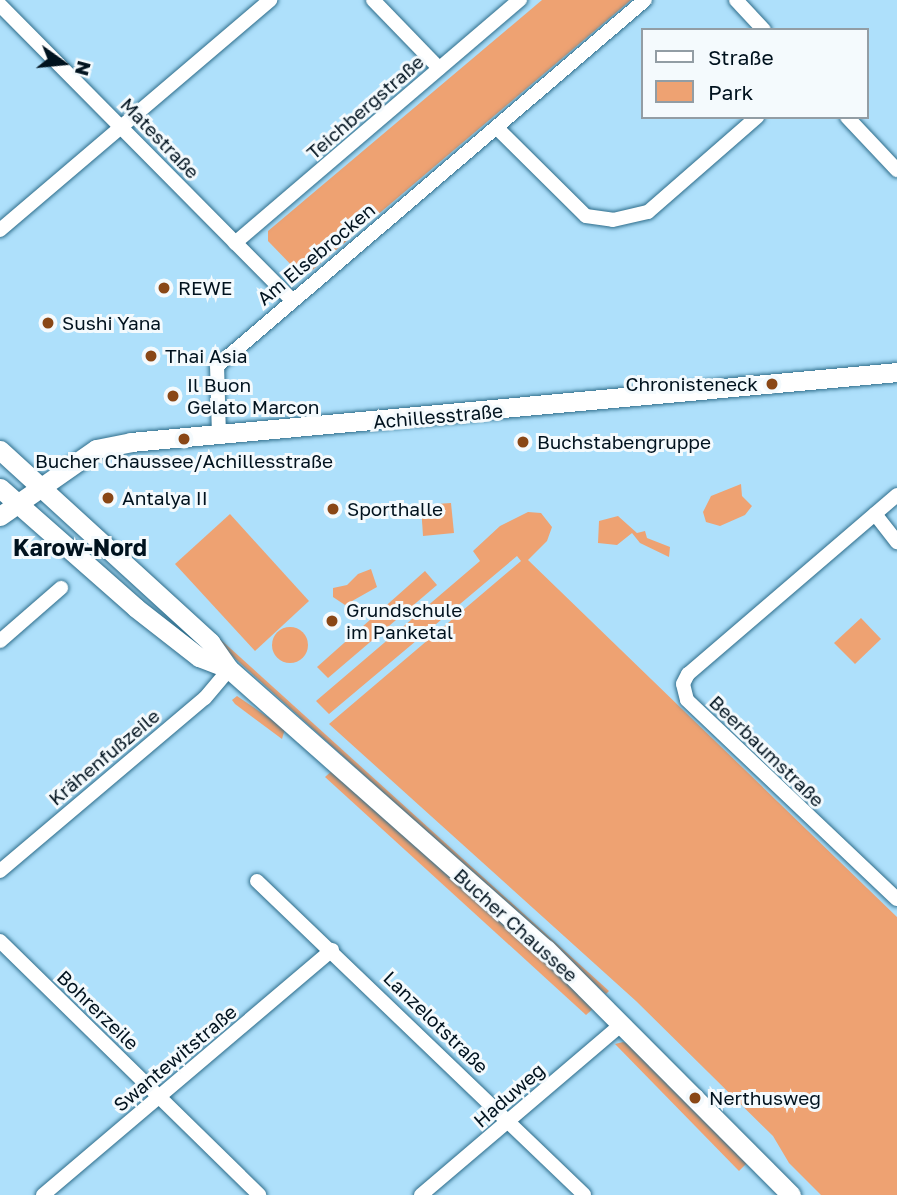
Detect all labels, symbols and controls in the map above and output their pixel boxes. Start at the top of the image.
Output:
north arrow [28,28,98,98]
legend [642,28,869,119]
text: Straße [708,44,774,70]
street label: Teichbergstraße [302,50,428,164]
text: N [71,59,97,79]
text: Park [708,79,753,105]
street label: Matestraße [116,93,204,183]
street label: Am Elsebrocken [252,198,380,310]
place label: REWE [178,277,232,299]
marker: REWE [156,280,172,296]
place label: Sushi Yana [62,312,161,334]
marker: Sushi Yana [40,315,56,331]
place label: Thai Asia [165,345,248,367]
marker: Thai Asia [143,348,159,364]
place label: Chronisteneck [626,373,758,395]
place label: Il Buon Gelato Marcon [187,374,320,418]
marker: Chronisteneck [764,376,780,392]
marker: Il Buon Gelato Marcon [165,388,181,404]
street label: Achillesstraße [372,399,504,433]
marker: Bucher Chaussee/Achillesstraße [176,431,192,447]
place label: Buchstabengruppe [537,431,711,453]
marker: Buchstabengruppe [515,434,531,450]
place label: Bucher Chaussee/Achillesstraße [35,450,333,472]
place label: Antalya II [122,487,208,509]
marker: Antalya II [100,490,116,506]
place label: Sporthalle [347,498,443,520]
marker: Sporthalle [325,501,341,517]
district label: Karow-Nord [13,533,147,561]
place label: Grundschule im Panketal [346,599,462,643]
marker: Grundschule im Panketal [324,613,340,629]
street label: Beerbaumstraße [705,691,829,811]
street label: Krähenfußzeile [44,704,164,810]
street label: Bucher Chaussee [449,864,583,986]
street label: Bohrerzeile [53,966,143,1054]
street label: Lanzelotstraße [379,966,493,1078]
street label: Swantewitstraße [109,1000,241,1116]
street label: Haduweg [469,1058,549,1132]
place label: Nerthusweg [709,1087,821,1109]
marker: Nerthusweg [687,1090,703,1106]

